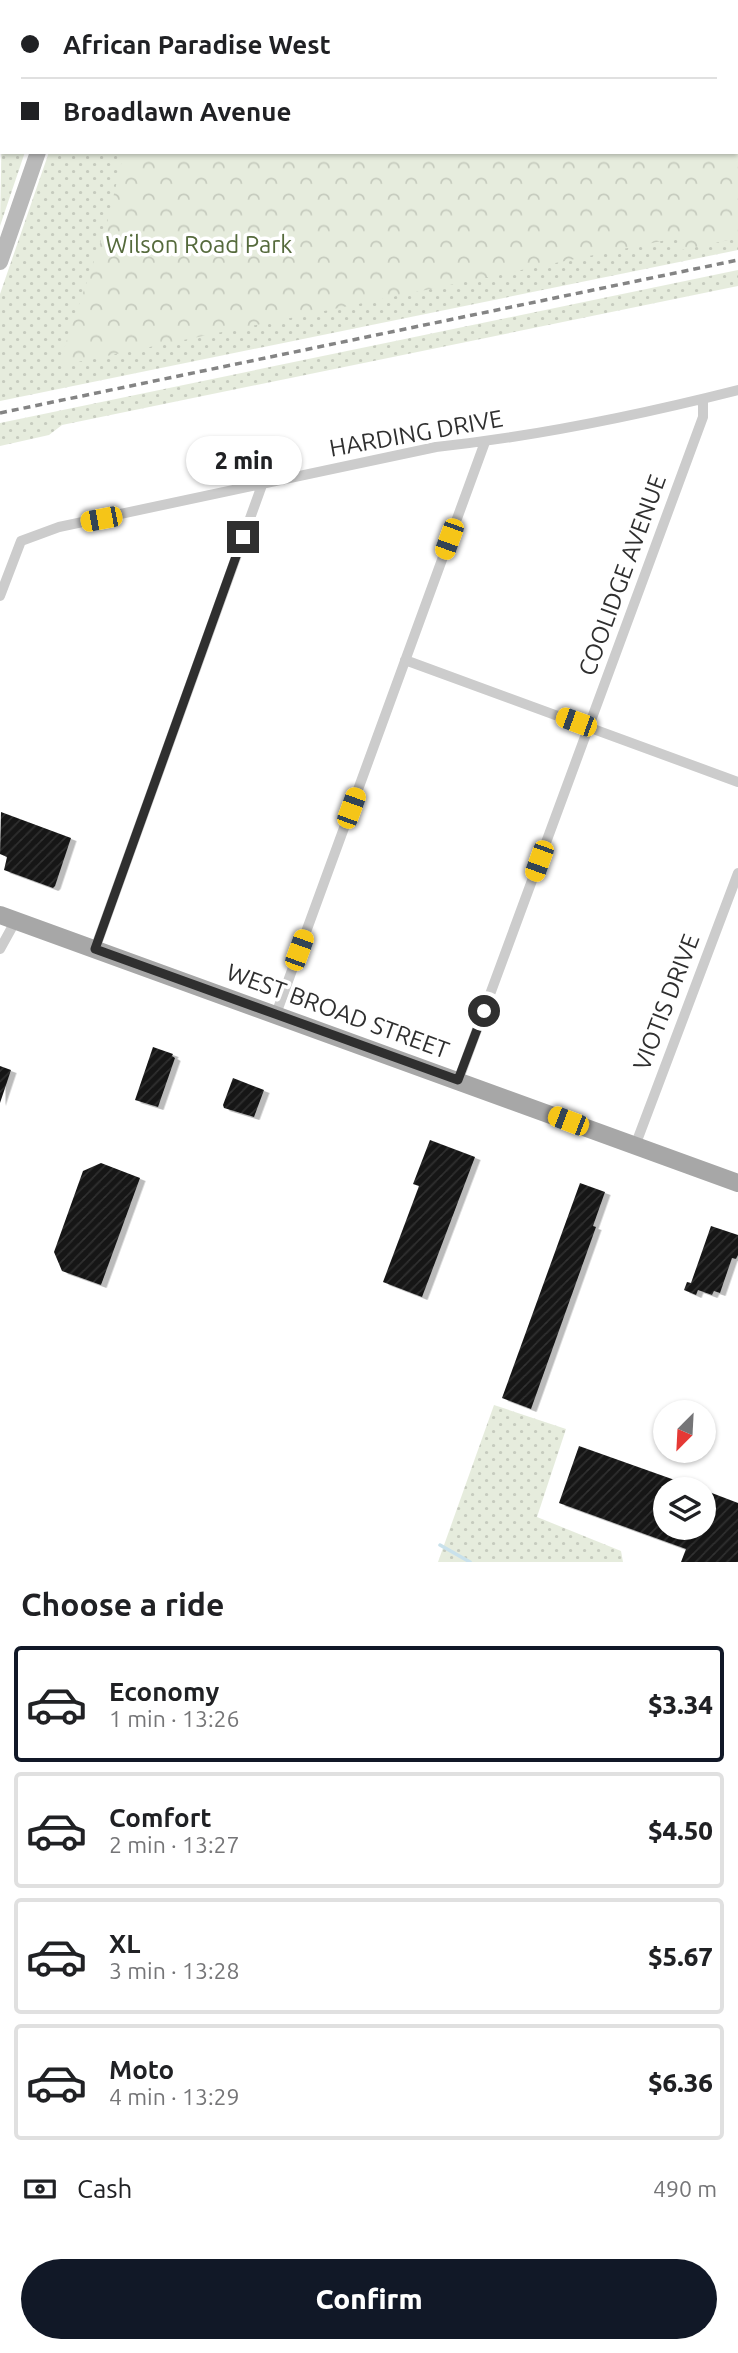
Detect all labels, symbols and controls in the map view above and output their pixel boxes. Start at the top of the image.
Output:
text: African Paradise West [63,30,331,59]
text: Broadlawn Avenue [63,97,291,126]
park label: Wilson Road Park [106,231,292,258]
street label: HARDING DRIVE [327,404,505,462]
callout: 2 min [185,435,301,484]
text: 2 min [215,448,273,473]
street label: COOLIDGE AVENUE [573,471,671,679]
car [79,505,124,533]
car [432,516,467,562]
route end [227,521,259,553]
car [553,705,600,739]
car [334,785,369,831]
car [522,838,557,884]
car [282,927,317,973]
street label: VIOTIS DRIVE [628,930,704,1074]
street label: WEST BROAD STREET [223,958,453,1064]
route start [468,995,500,1027]
car [545,1104,592,1138]
north arrow [653,1400,716,1463]
map controls [653,1400,716,1540]
button: layers [653,1477,716,1540]
text: Choose a ride [21,1586,224,1622]
icon: car [25,1673,88,1736]
text: Economy [109,1677,219,1706]
text: $3.34 [648,1690,713,1719]
text: 1 min · 13:26 [109,1706,240,1731]
icon: car [25,1799,88,1862]
text: Comfort [109,1803,212,1832]
text: $4.50 [648,1816,713,1845]
text: 2 min · 13:27 [109,1832,240,1857]
icon: car [25,1925,88,1988]
text: XL [109,1929,140,1958]
text: $5.67 [648,1942,713,1971]
text: 3 min · 13:28 [109,1958,240,1983]
icon: car [25,2051,88,2114]
text: Moto [109,2055,174,2084]
text: $6.36 [648,2068,713,2097]
text: 4 min · 13:29 [109,2084,240,2109]
icon: cash [21,2170,59,2208]
text: Cash [77,2174,132,2203]
text: 490 m [653,2176,717,2201]
button: Confirm [21,2259,717,2339]

